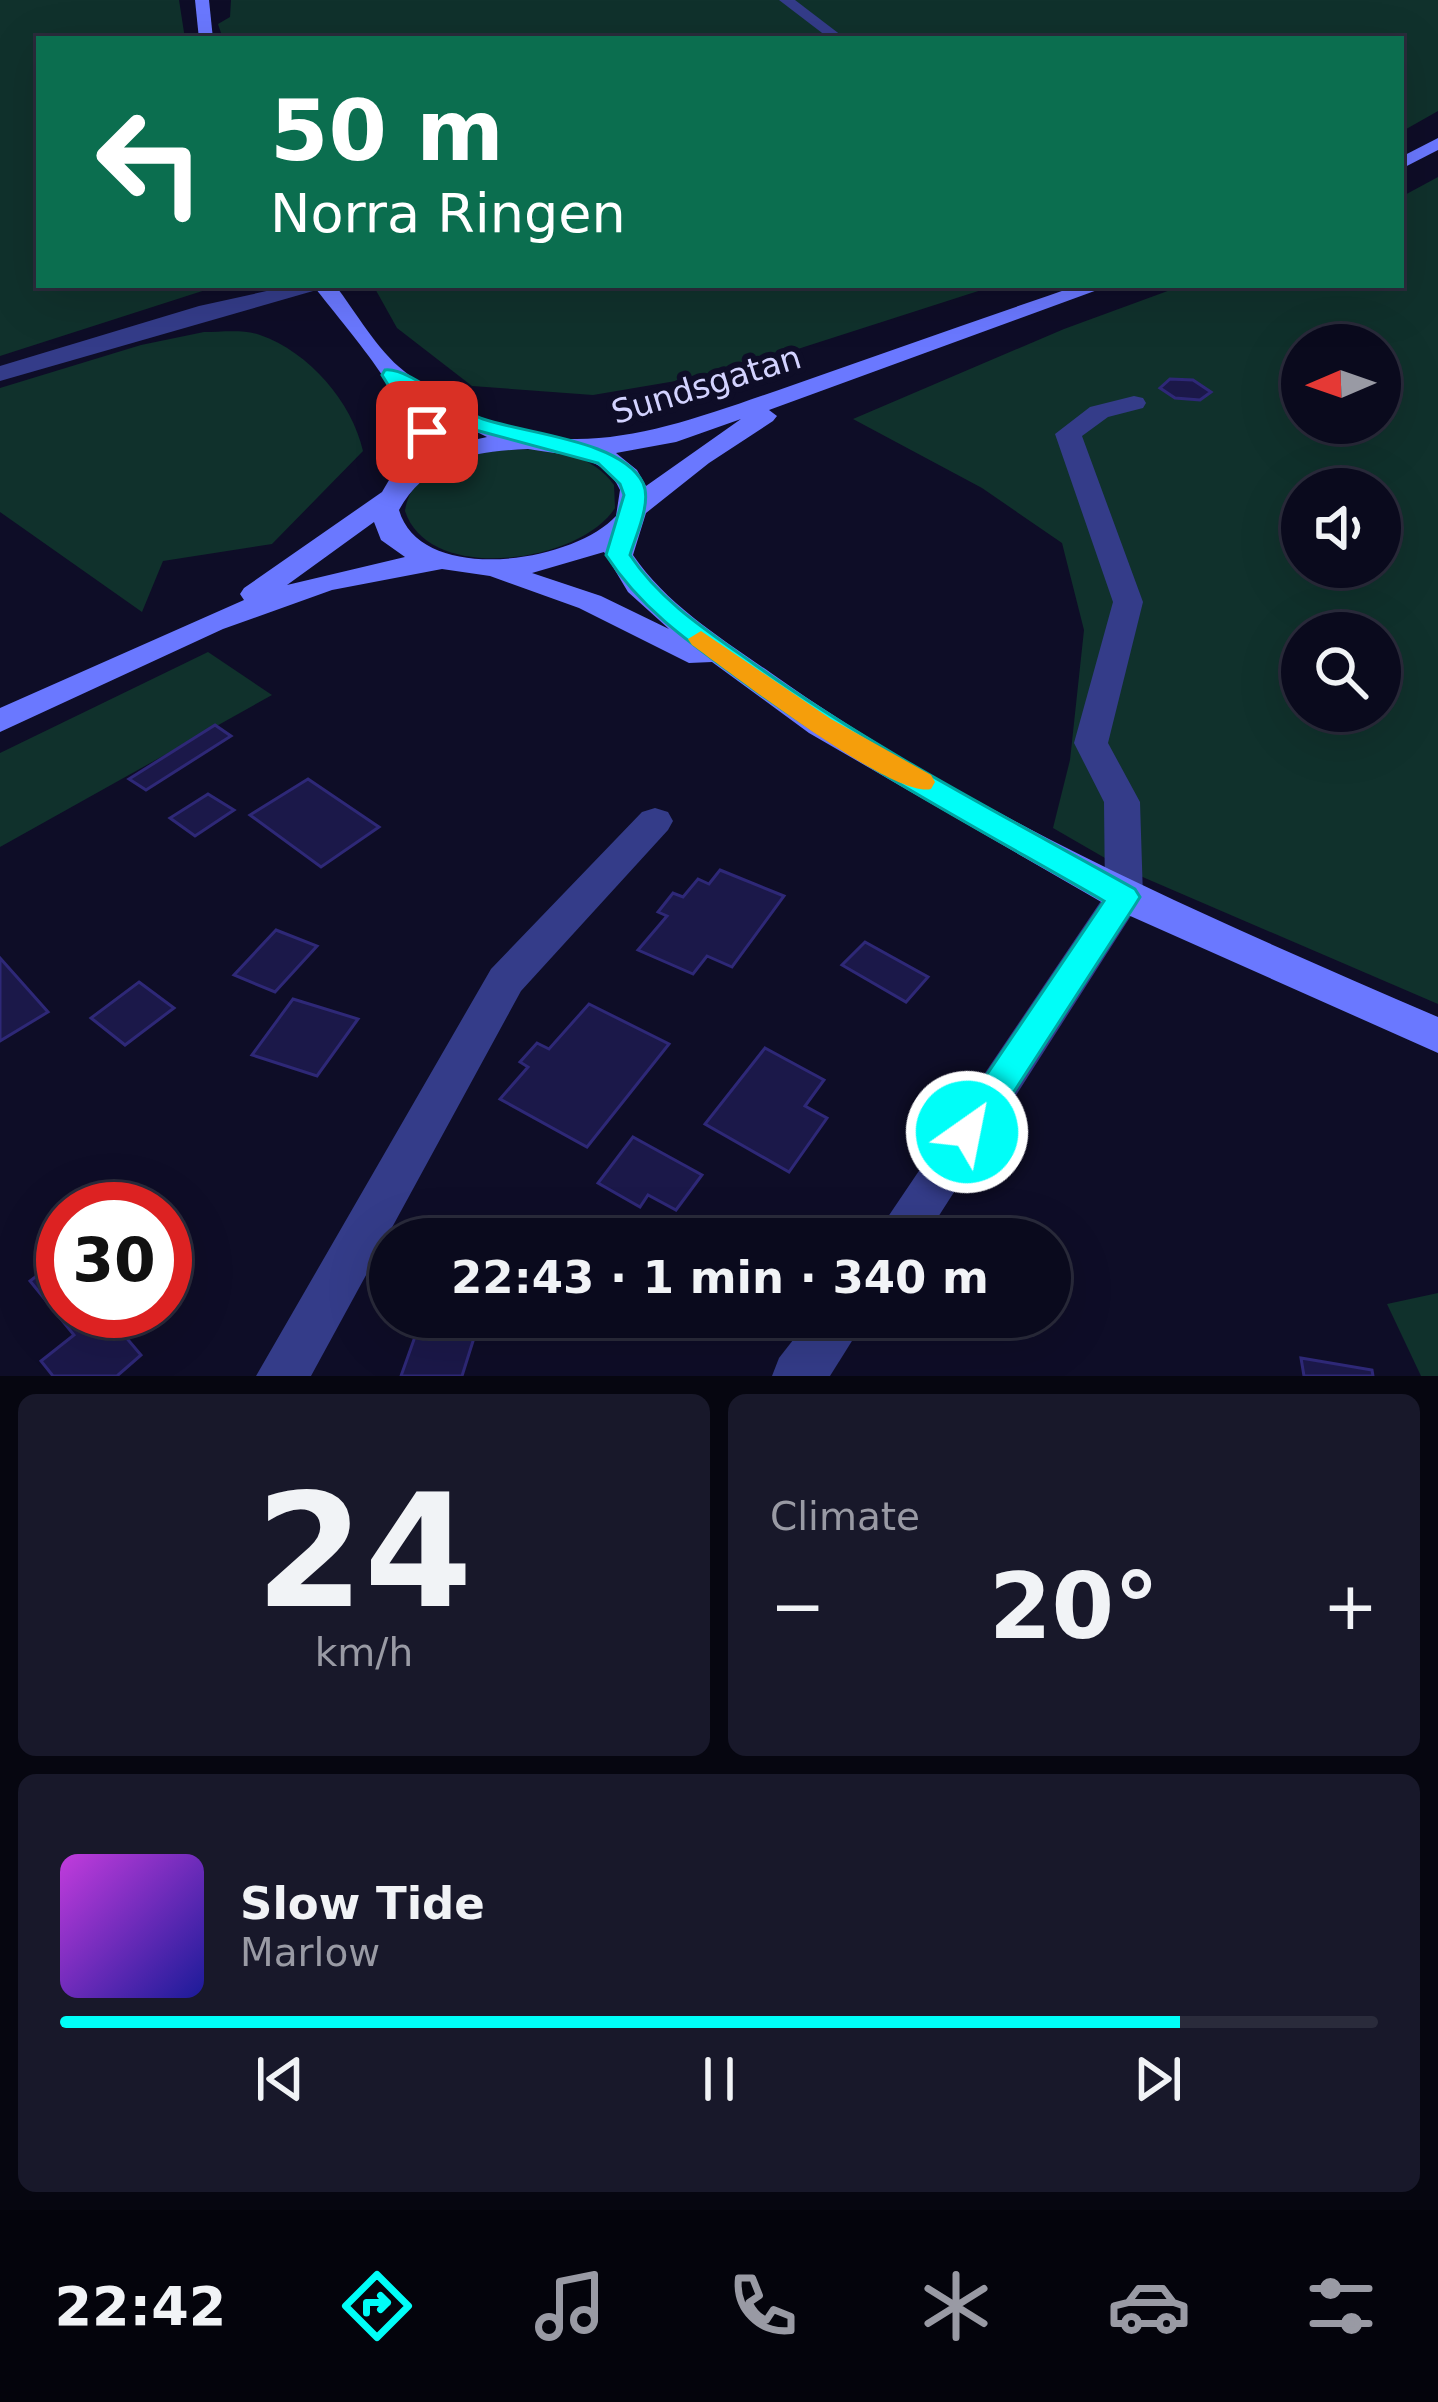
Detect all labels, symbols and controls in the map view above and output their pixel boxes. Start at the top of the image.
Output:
text: 50 m [270,82,504,180]
icon: left [72,84,228,240]
text: Norra Ringen [270,182,626,245]
north arrow [1281,324,1401,444]
map controls [1281,324,1401,732]
street label: Sundsgatan [607,337,806,432]
pin [376,381,478,483]
icon: arrive [394,399,460,465]
button: sound [1281,468,1401,588]
button: search [1281,612,1401,732]
position arrow [904,1069,1030,1195]
speed limit sign: 30 [36,1182,192,1338]
text: 22:43 · 1 min · 340 m [451,1251,989,1304]
text: 24 [255,1461,473,1643]
text: Climate [770,1494,920,1539]
text: 20° [989,1554,1159,1659]
text: − [770,1568,825,1645]
text: + [1323,1568,1378,1645]
text: km/h [315,1630,413,1675]
text: Slow Tide [240,1877,485,1930]
text: Marlow [240,1930,380,1975]
icon: previous [247,2046,313,2112]
icon: pause [686,2046,752,2112]
icon: next [1125,2046,1191,2112]
icon: directions [335,2264,419,2348]
icon: music [528,2264,612,2348]
icon: phone [721,2264,805,2348]
icon: climate [914,2264,998,2348]
icon: car [1107,2264,1191,2348]
icon: filters [1299,2264,1383,2348]
text: 22:42 [54,2275,226,2338]

